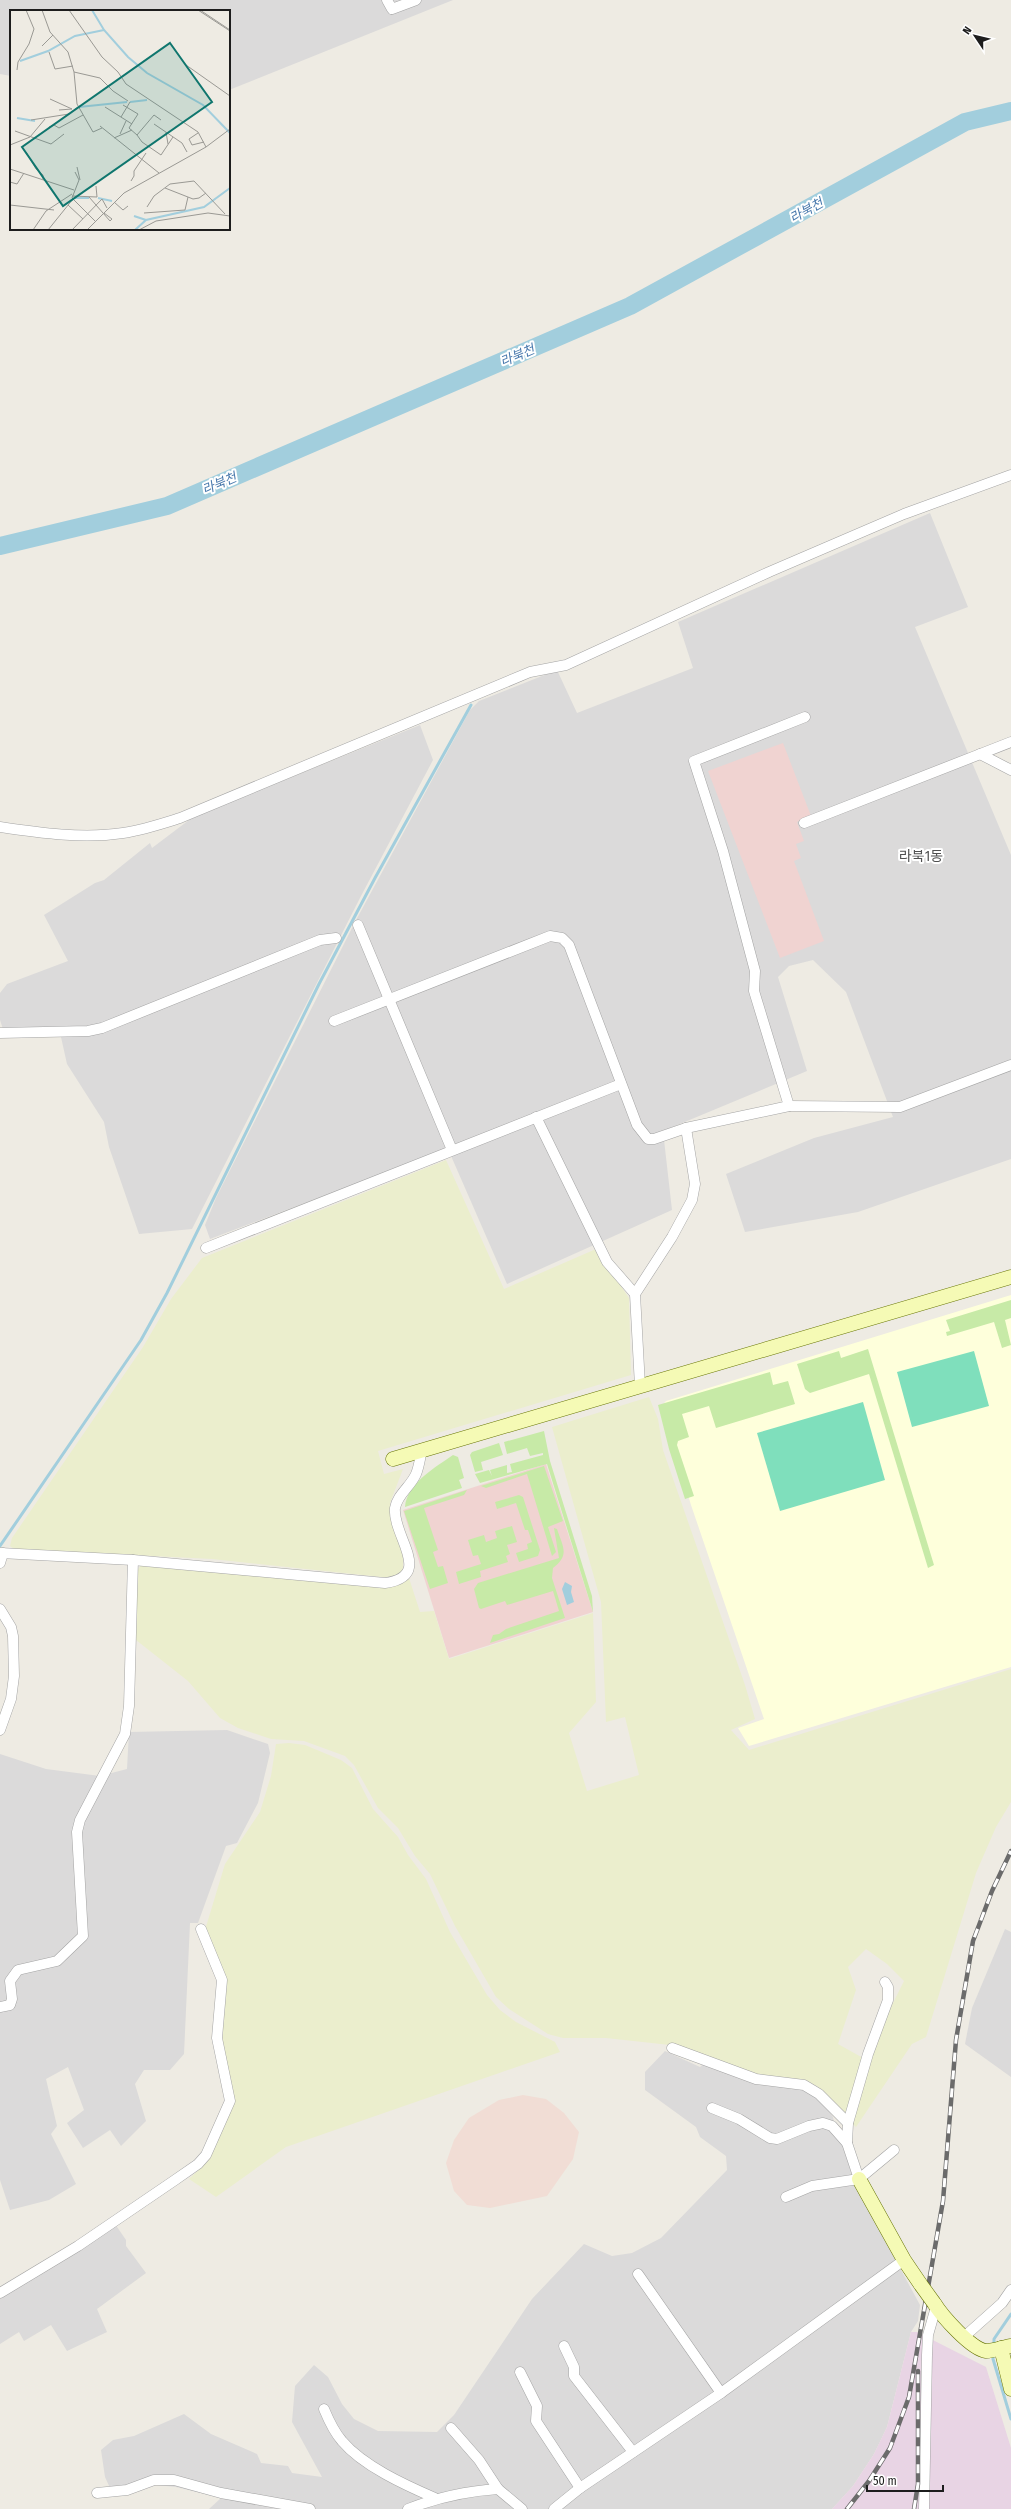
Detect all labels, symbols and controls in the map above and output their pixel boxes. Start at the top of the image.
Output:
inset map [10,10,230,230]
north arrow [955,16,995,56]
text: N [960,24,974,37]
water label: 라북천 [787,195,826,226]
water label: 라북천 [498,341,538,369]
water label: 라북천 [200,469,240,497]
district label: 라북1동 [899,848,943,865]
scale bar [867,2467,943,2493]
text: 50 m [873,2474,897,2488]

